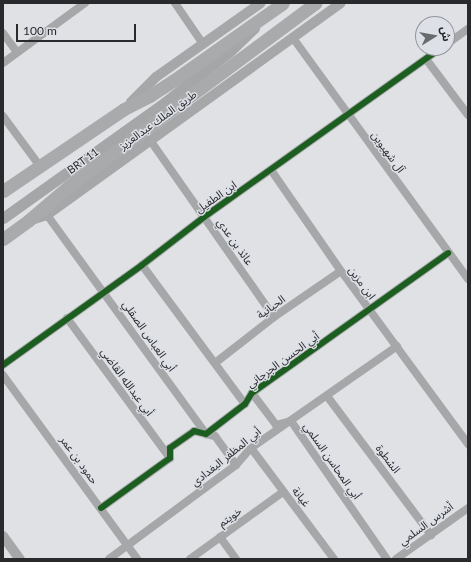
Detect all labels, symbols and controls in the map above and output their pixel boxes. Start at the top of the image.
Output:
scale bar [18,16,138,42]
north arrow [415,16,455,56]
text: 100 m [23,23,57,38]
text: ش [438,25,454,42]
street label: طريق الملك عبدالعزيز [117,87,199,153]
street label: آل شهيوين [369,129,407,175]
street label: BRT 11 [65,145,101,177]
street label: ابن الطفيل [193,178,239,216]
street label: عائذ بن عدي [214,216,256,268]
street label: ابن مزين [346,264,378,302]
street label: الحبانية [254,292,288,322]
street label: أبي العباس الصقلي [120,298,178,374]
street label: أبي الحسن الجرجاني [244,329,322,391]
street label: أبي عبدالله القاضي [98,345,156,419]
street label: أبي المحاسن السلمي [301,420,363,502]
street label: أبي المظفر البغدادي [189,425,263,489]
street label: حمود بن عمر [57,433,101,487]
street label: الشطوة [373,442,403,476]
street label: غيانة [289,485,313,509]
street label: أشرس السلمي [396,500,456,548]
street label: خويتم [216,504,244,530]

